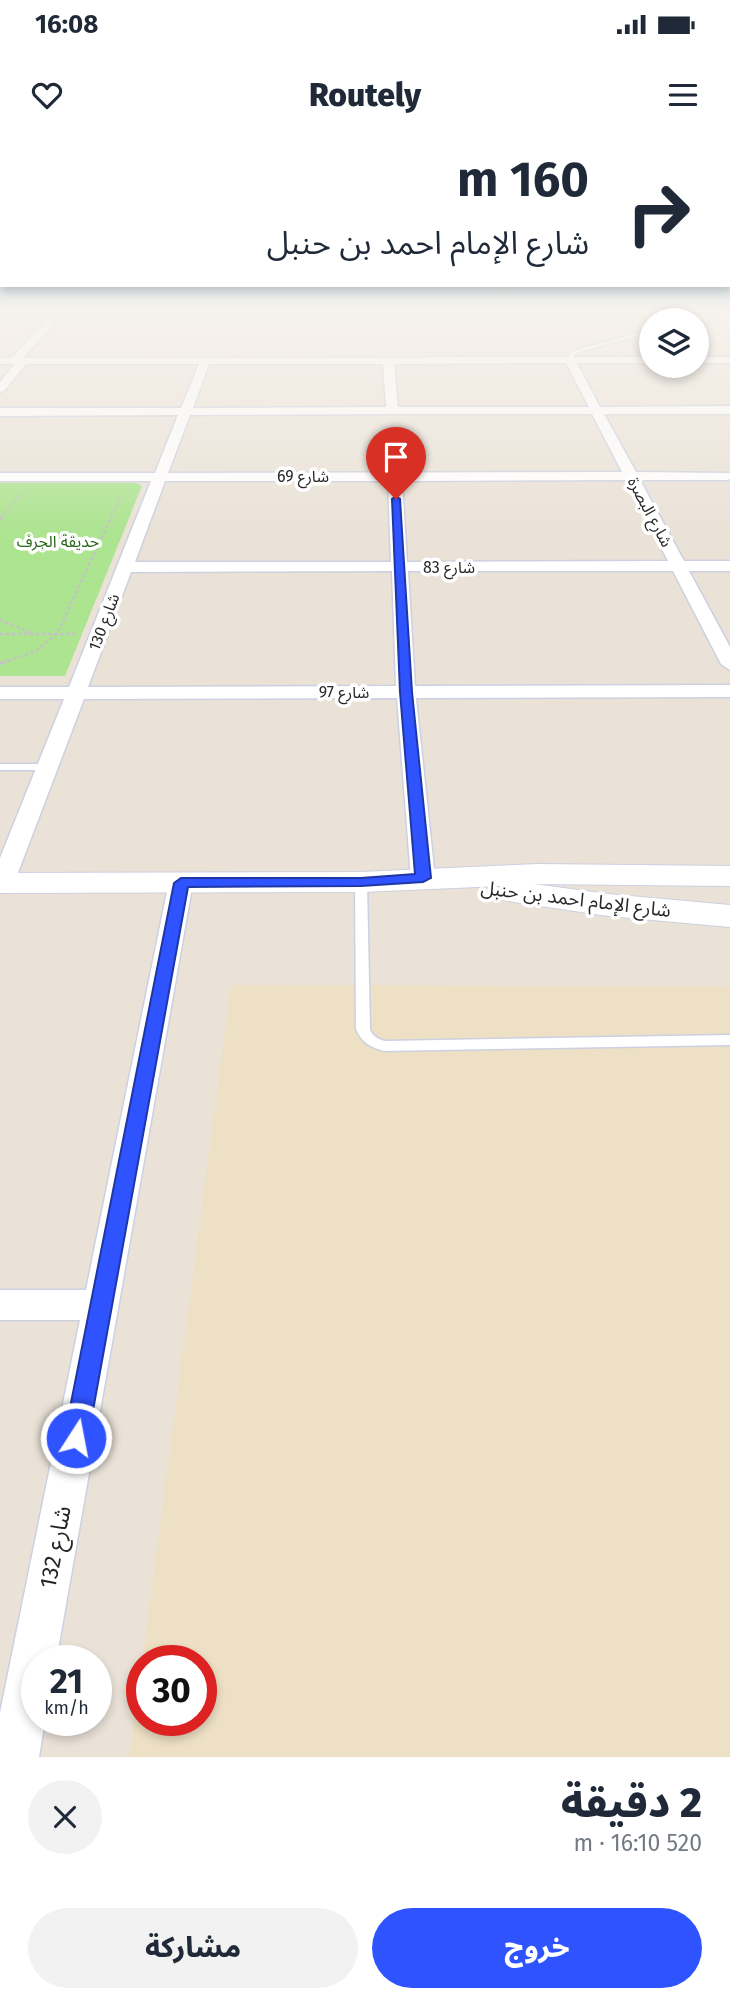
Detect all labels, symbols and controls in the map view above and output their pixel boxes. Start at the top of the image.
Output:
text: 16:08 [35,9,98,40]
icon: heart [28,76,66,114]
text: Routely [309,76,421,114]
icon: menu [664,76,702,114]
text: 160 m [457,150,589,209]
icon: right [613,168,704,259]
text: شارع الإمام احمد بن حنبل [267,224,589,262]
map controls [639,308,709,378]
button: layers [639,308,709,378]
pin [366,427,426,499]
icon: arrive [377,438,415,476]
street label: شارع 69 [277,467,329,489]
street label: شارع البصرة [621,474,676,552]
park label: حديقة الجرف [17,532,99,551]
street label: شارع 83 [423,558,475,580]
street label: شارع 130 [85,591,126,654]
street label: شارع 97 [319,683,369,705]
street label: شارع الإمام احمد بن حنبل [479,876,672,925]
position arrow [39,1401,113,1475]
street label: شارع 132 [33,1503,80,1591]
speed limit sign: 30 [126,1645,217,1736]
text: 21 [50,1660,83,1702]
text: km/h [44,1697,89,1719]
text: 2 دقيقة [561,1778,702,1828]
button: close [28,1780,102,1854]
text: 520 m · 16:10 [573,1829,702,1857]
button: مشاركة [28,1908,358,1988]
button: خروج [372,1908,702,1988]

